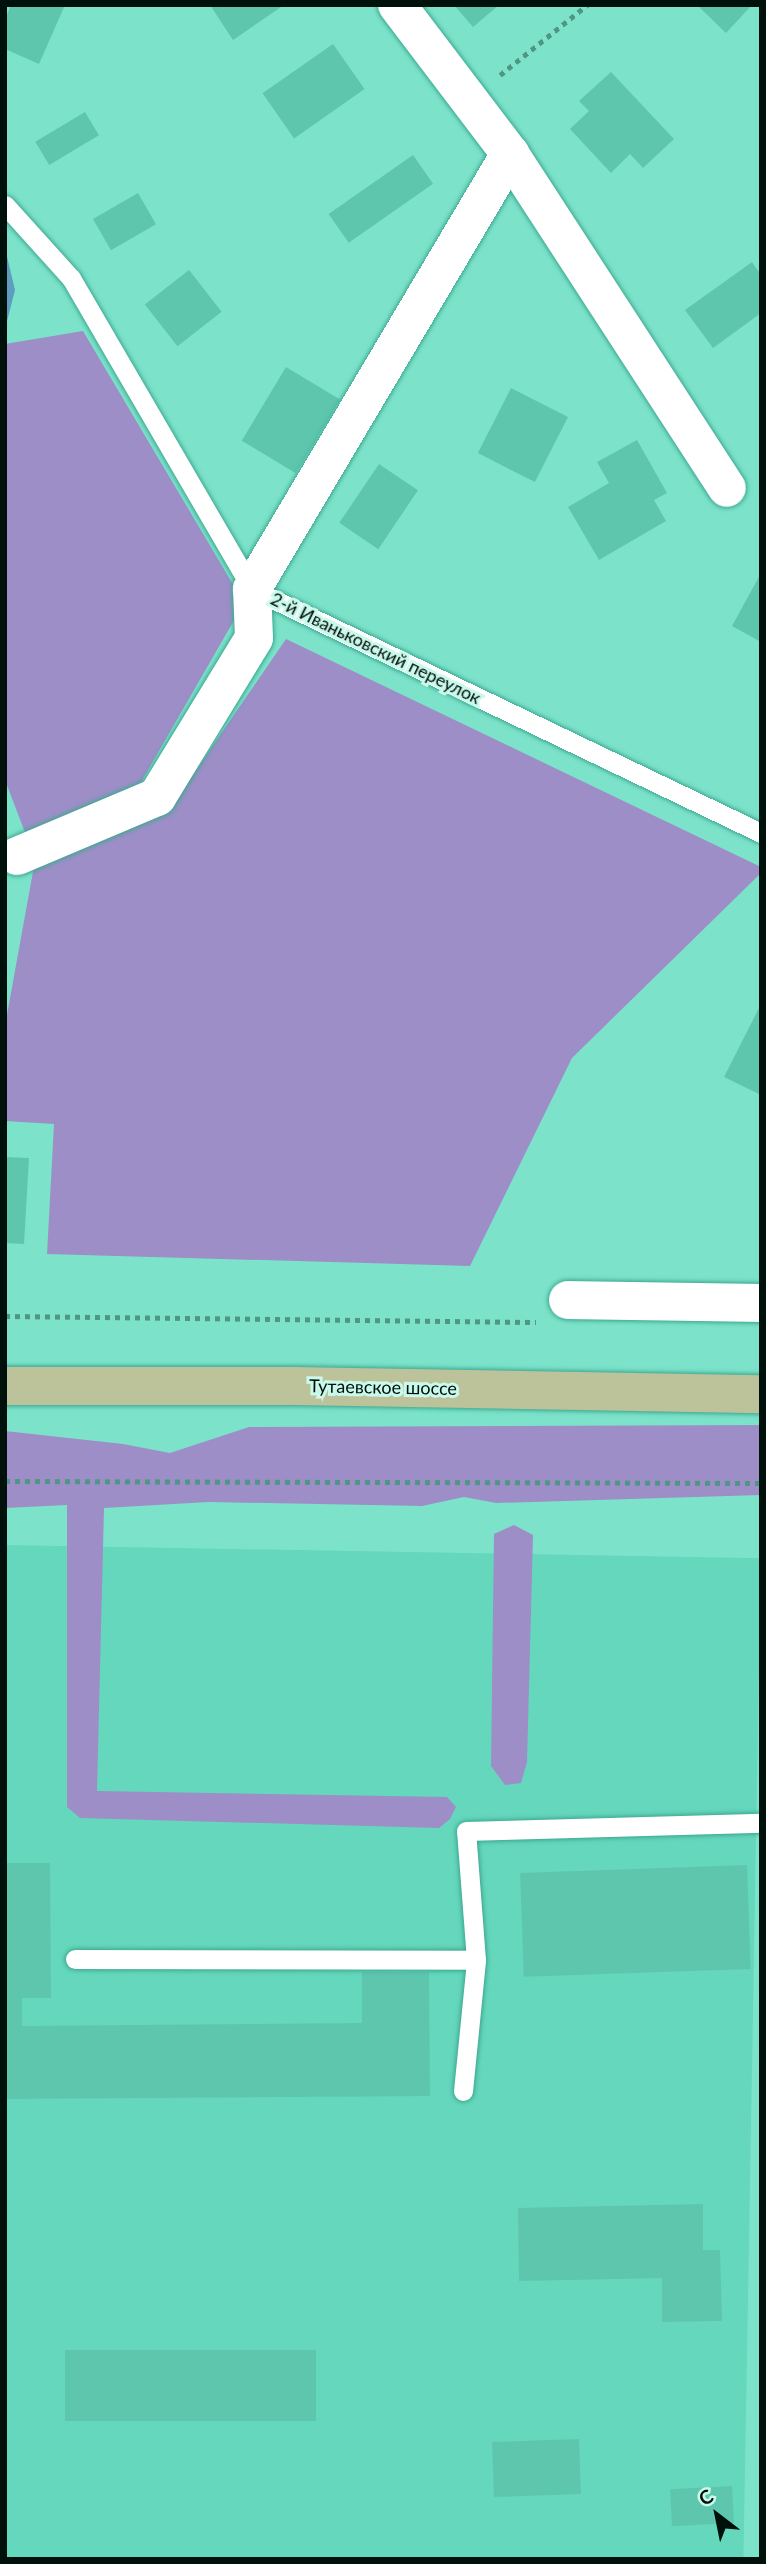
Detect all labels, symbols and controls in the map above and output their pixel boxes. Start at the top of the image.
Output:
street label: 2-й Иваньковский переулок [267,588,485,708]
street label: Тутаевское шоссе [309,1375,457,1399]
north arrow [682,2480,752,2550]
text: С [694,2484,717,2510]

